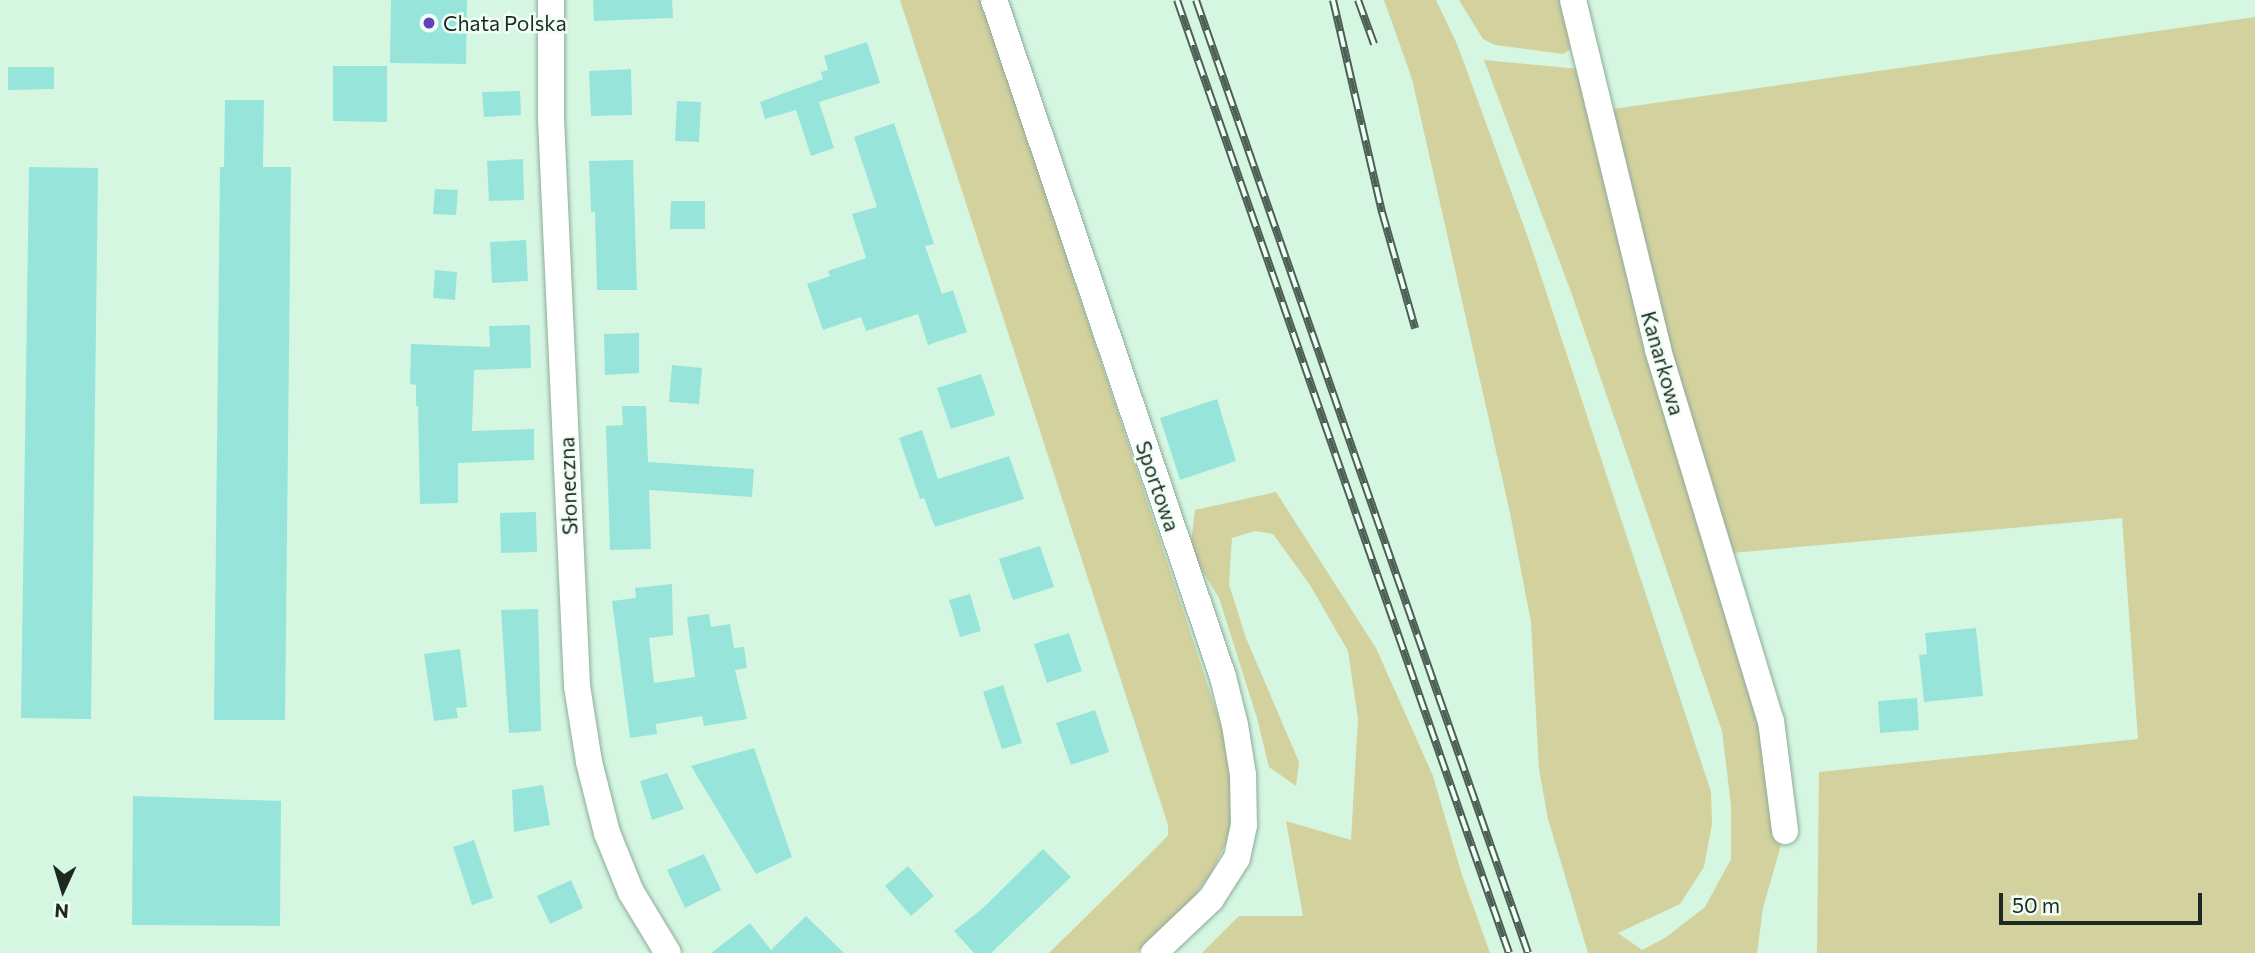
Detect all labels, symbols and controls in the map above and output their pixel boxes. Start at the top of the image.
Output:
place label: Chata Polska [443,10,567,36]
marker: Chata Polska [421,15,437,31]
street label: Kanarkowa [1636,308,1690,418]
street label: Słoneczna [554,437,582,535]
street label: Sportowa [1131,438,1185,534]
north arrow [28,855,98,925]
scale bar [2003,880,2206,924]
text: 50 m [2012,892,2060,917]
text: N [54,899,69,923]

